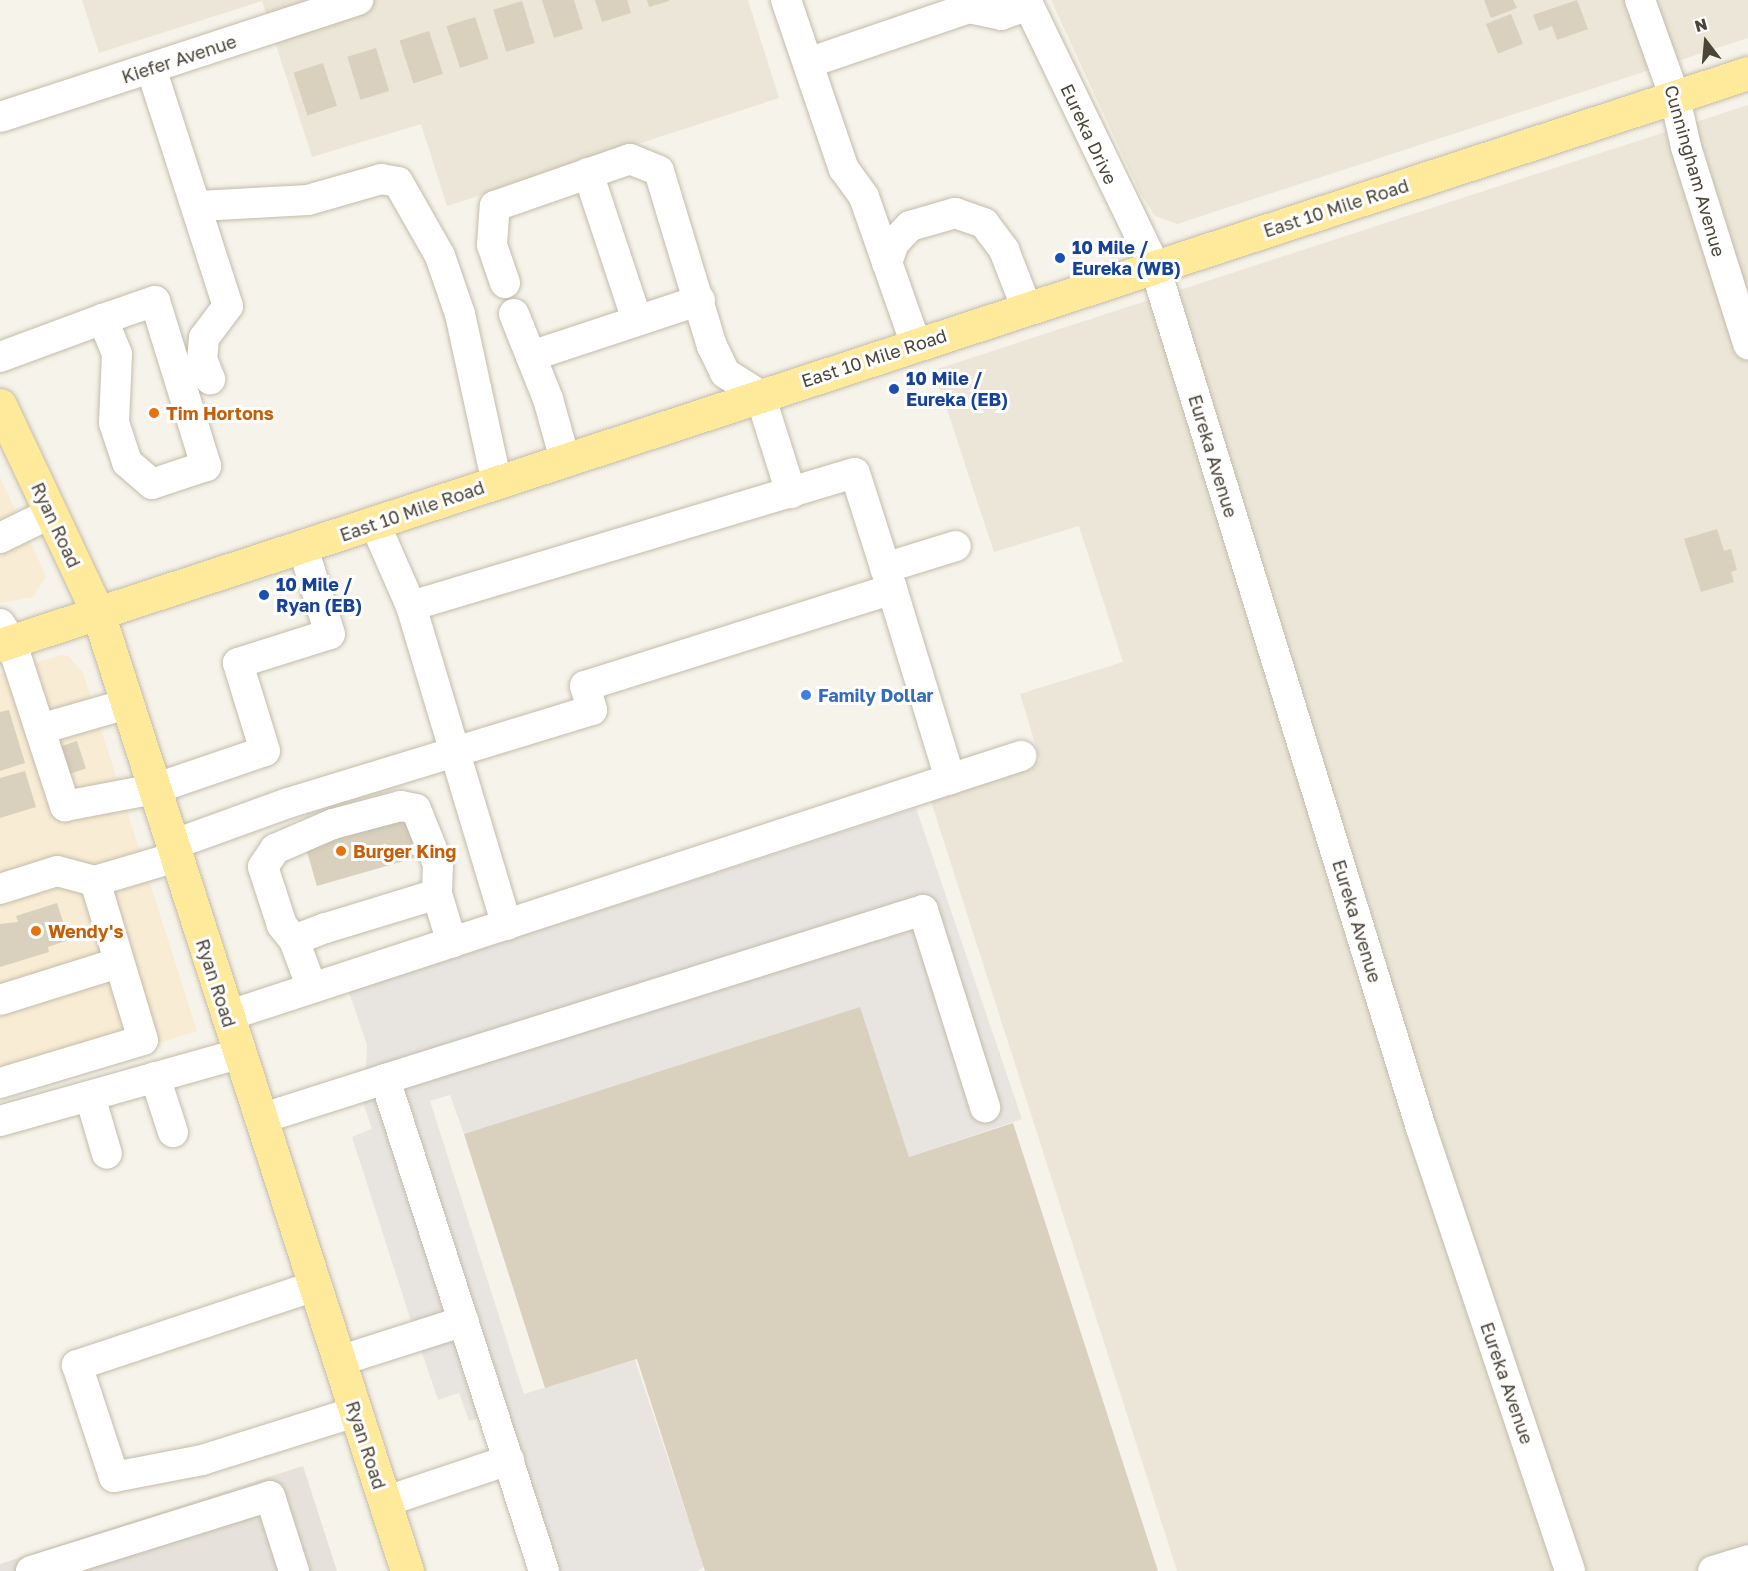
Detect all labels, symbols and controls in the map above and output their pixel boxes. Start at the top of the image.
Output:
north arrow [1676,12,1736,72]
text: N [1692,13,1710,36]
street label: Kiefer Avenue [119,30,239,88]
street label: Eureka Drive [1056,80,1122,188]
street label: Cunningham Avenue [1660,83,1730,259]
street label: East 10 Mile Road [1261,174,1411,242]
place label: 10 Mile / Eureka (WB) [1072,237,1181,280]
marker: 10 Mile / Eureka (WB) [1053,251,1067,265]
street label: East 10 Mile Road [799,324,949,392]
place label: 10 Mile / Eureka (EB) [906,368,1008,410]
marker: 10 Mile / Eureka (EB) [887,382,901,396]
street label: Eureka Avenue [1184,392,1242,520]
place label: Tim Hortons [166,402,274,424]
marker: Tim Hortons [147,406,161,420]
street label: East 10 Mile Road [337,476,487,546]
street label: Ryan Road [27,479,85,571]
place label: 10 Mile / Ryan (EB) [276,574,362,616]
marker: 10 Mile / Ryan (EB) [257,588,271,602]
place label: Family Dollar [818,684,934,706]
marker: Family Dollar [799,688,813,702]
place label: Burger King [353,840,456,862]
marker: Burger King [334,844,348,858]
street label: Eureka Avenue [1328,857,1386,985]
place label: Wendy's [48,920,123,942]
marker: Wendy's [29,924,43,938]
street label: Ryan Road [192,936,240,1030]
street label: Eureka Avenue [1476,1319,1538,1447]
street label: Ryan Road [342,1398,390,1492]

